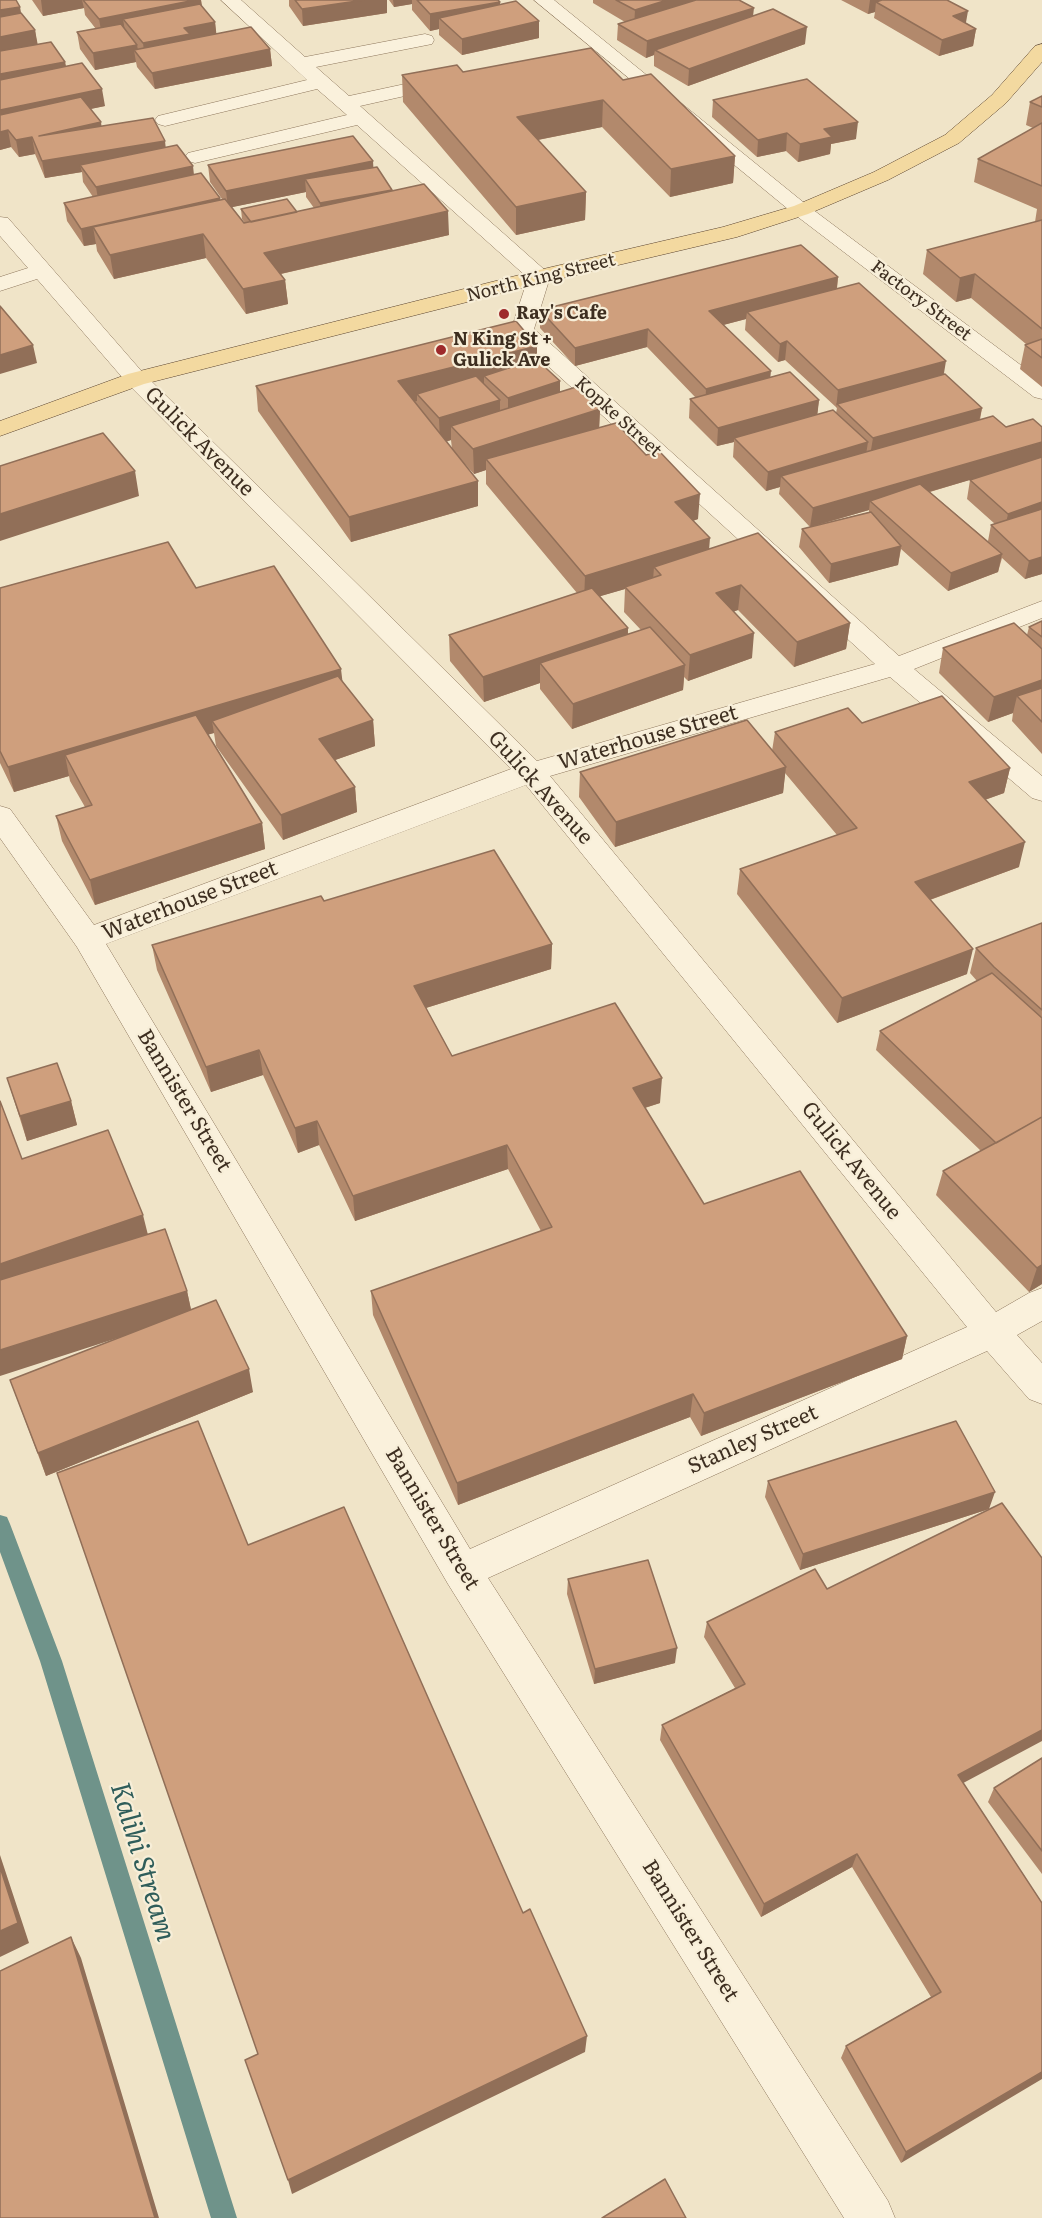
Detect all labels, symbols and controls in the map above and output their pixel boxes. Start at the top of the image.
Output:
street label: North King Street [464,249,618,307]
street label: Factory Street [866,256,976,346]
place label: Ray's Cafe [516,303,607,325]
marker: Ray's Cafe [497,307,511,321]
place label: N King St + Gulick Ave [453,329,552,372]
marker: N King St + Gulick Ave [434,343,448,357]
street label: Kopke Street [570,372,666,462]
street label: Gulick Avenue [139,382,259,502]
street label: Waterhouse Street [555,700,741,776]
street label: Gulick Avenue [482,726,598,850]
street label: Waterhouse Street [99,856,281,946]
street label: Bannister Street [131,1025,237,1177]
street label: Gulick Avenue [796,1097,906,1225]
street label: Stanley Street [684,1400,822,1480]
street label: Bannister Street [379,1443,485,1595]
water label: Kalihi Stream [102,1779,182,1945]
street label: Bannister Street [636,1856,744,2006]

